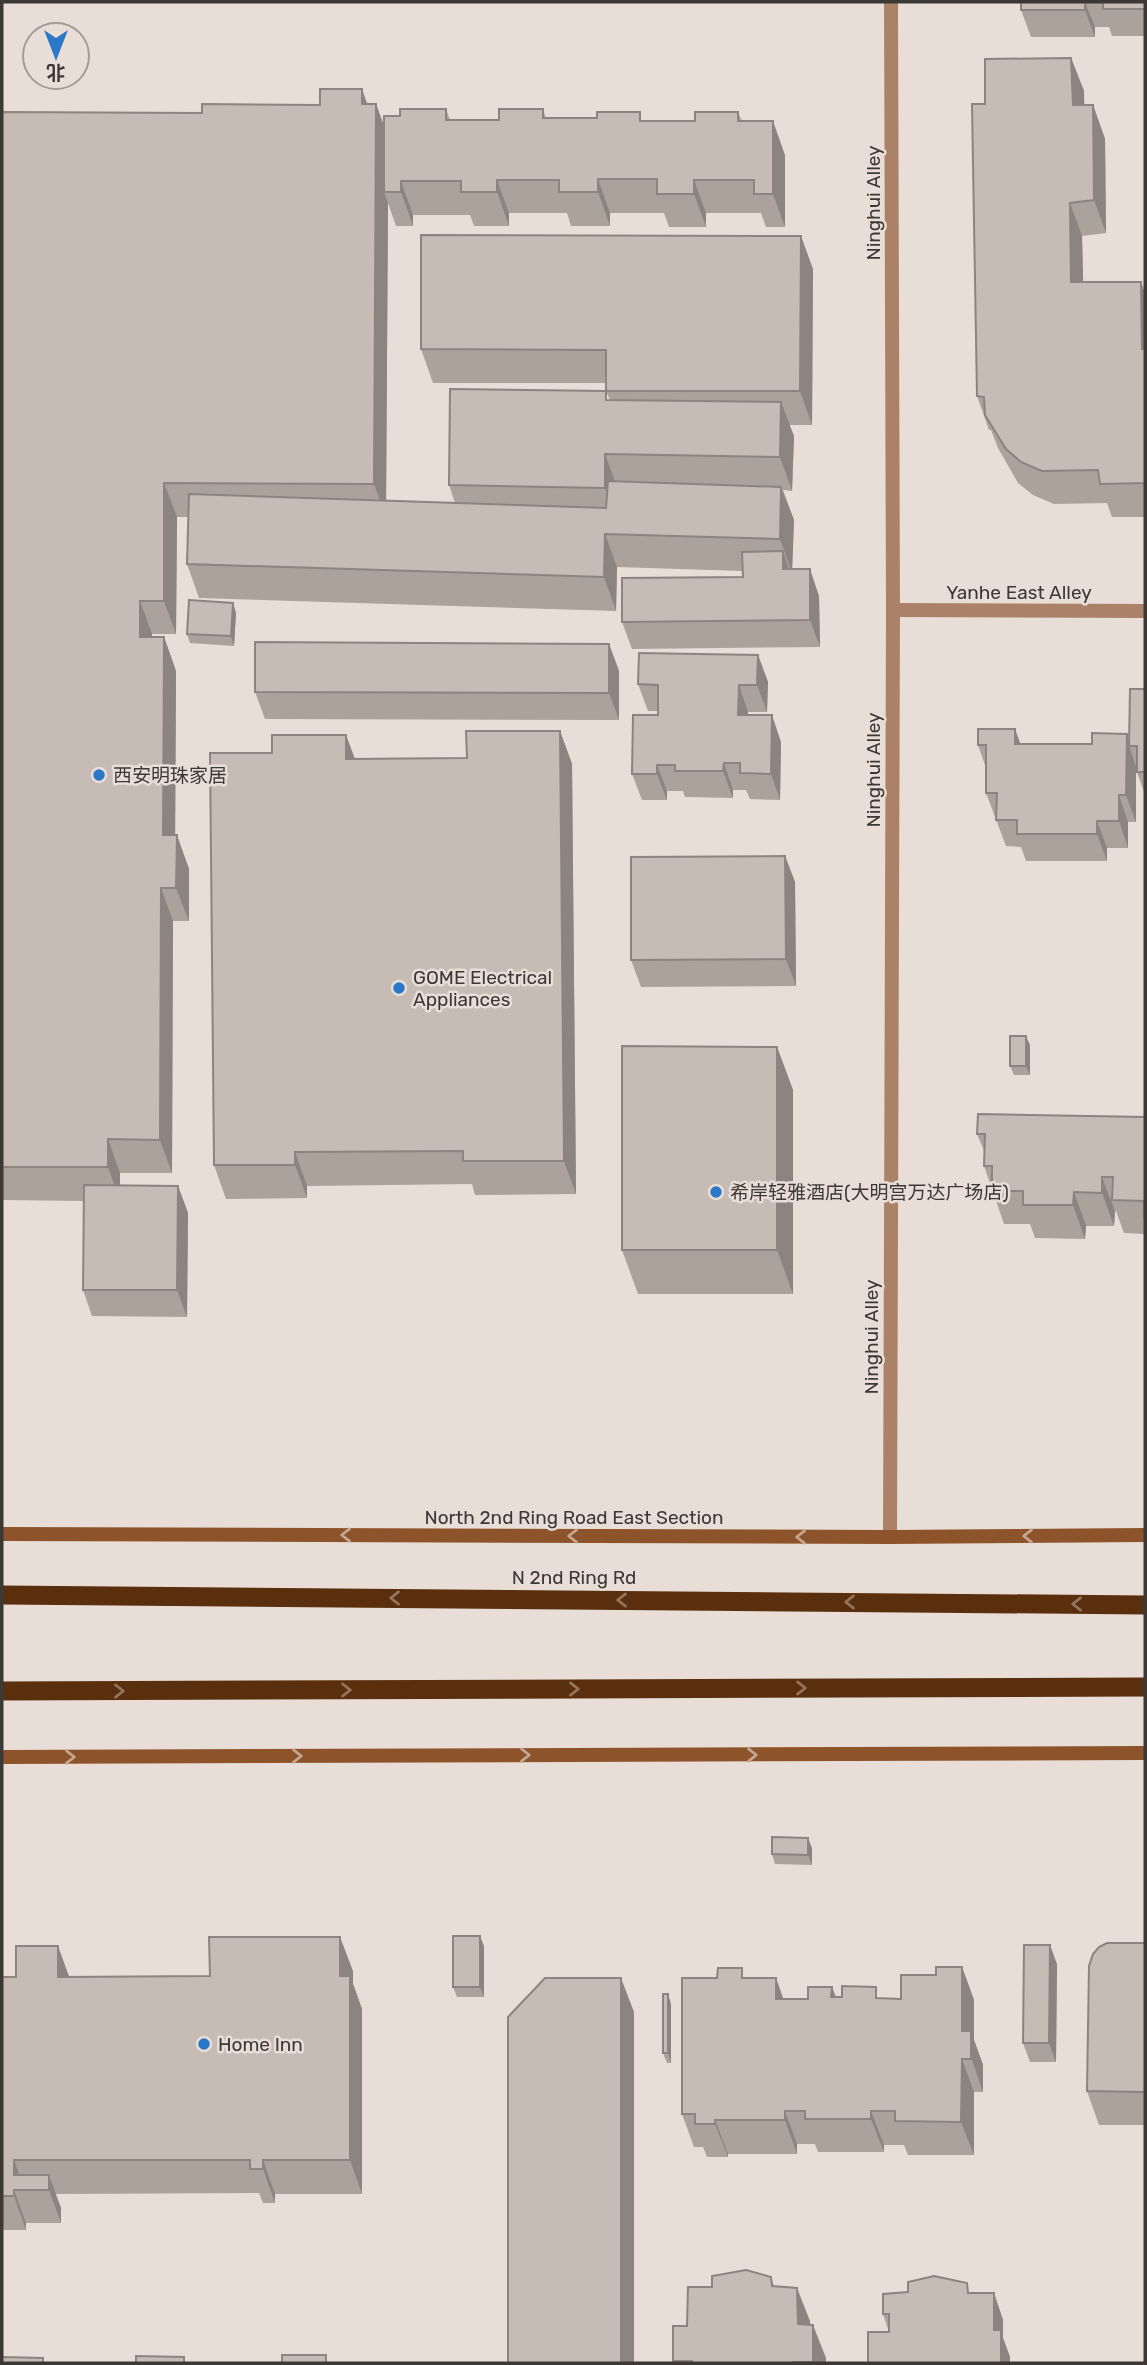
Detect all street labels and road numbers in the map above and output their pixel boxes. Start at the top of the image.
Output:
street label: Ninghui Alley [862,145,885,261]
street label: Yanhe East Alley [946,581,1092,604]
street label: Ninghui Alley [862,712,885,828]
street label: Ninghui Alley [860,1279,883,1395]
street label: North 2nd Ring Road East Section [424,1506,724,1529]
street label: N 2nd Ring Rd [512,1566,636,1589]

